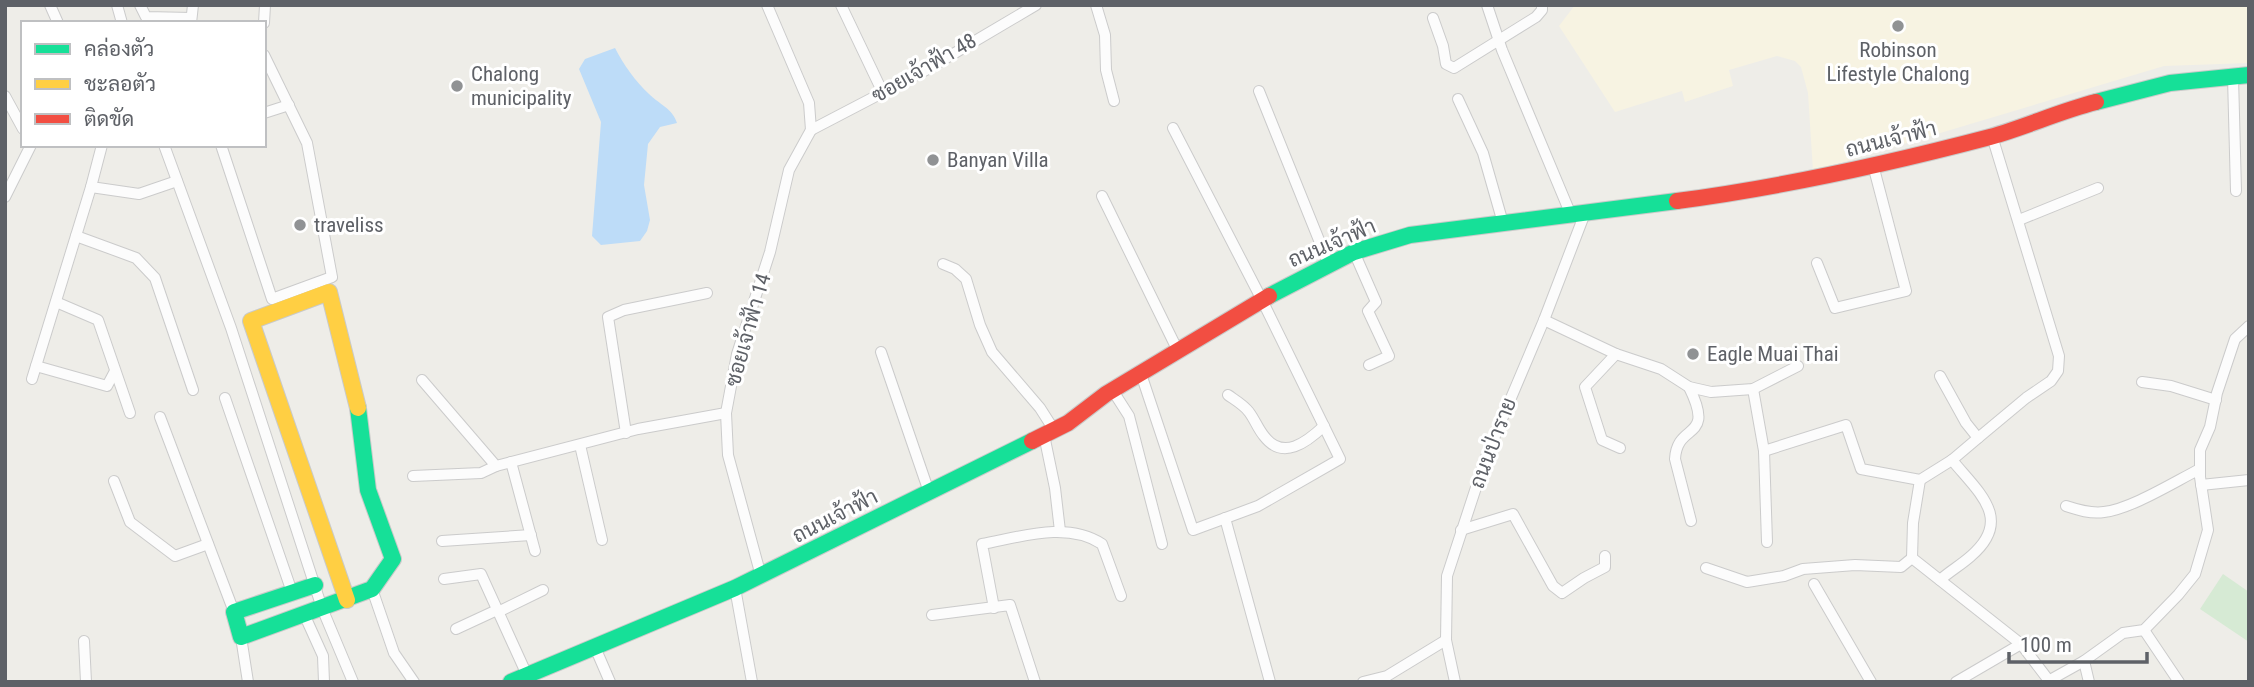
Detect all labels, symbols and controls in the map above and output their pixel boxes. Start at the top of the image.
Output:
marker: Robinson Lifestyle Chalong [1890,18,1906,34]
legend [21,21,266,147]
street label: ซอยเจ้าฟ้า 48 [867,27,980,108]
text: คล่องตัว [84,37,154,61]
place label: Robinson Lifestyle Chalong [1826,38,1970,86]
place label: Chalong municipality [471,62,572,110]
text: ชะลอตัว [84,72,156,96]
marker: Chalong municipality [449,78,465,94]
text: ติดขัด [84,107,134,131]
street label: ถนนเจ้าฟ้า [1843,114,1939,162]
place label: Banyan Villa [947,148,1049,172]
marker: Banyan Villa [925,152,941,168]
street label: ถนนเจ้าฟ้า [1284,212,1379,272]
place label: traveliss [314,213,384,237]
marker: traveliss [292,217,308,233]
street label: ซอยเจ้าฟ้า 14 [718,270,776,389]
place label: Eagle Muai Thai [1707,342,1839,366]
marker: Eagle Muai Thai [1685,346,1701,362]
street label: ถนนป่าราย [1464,394,1521,492]
street label: ถนนเจ้าฟ้า [787,482,882,548]
scale bar [2009,620,2147,664]
text: 100 m [2020,633,2072,657]

